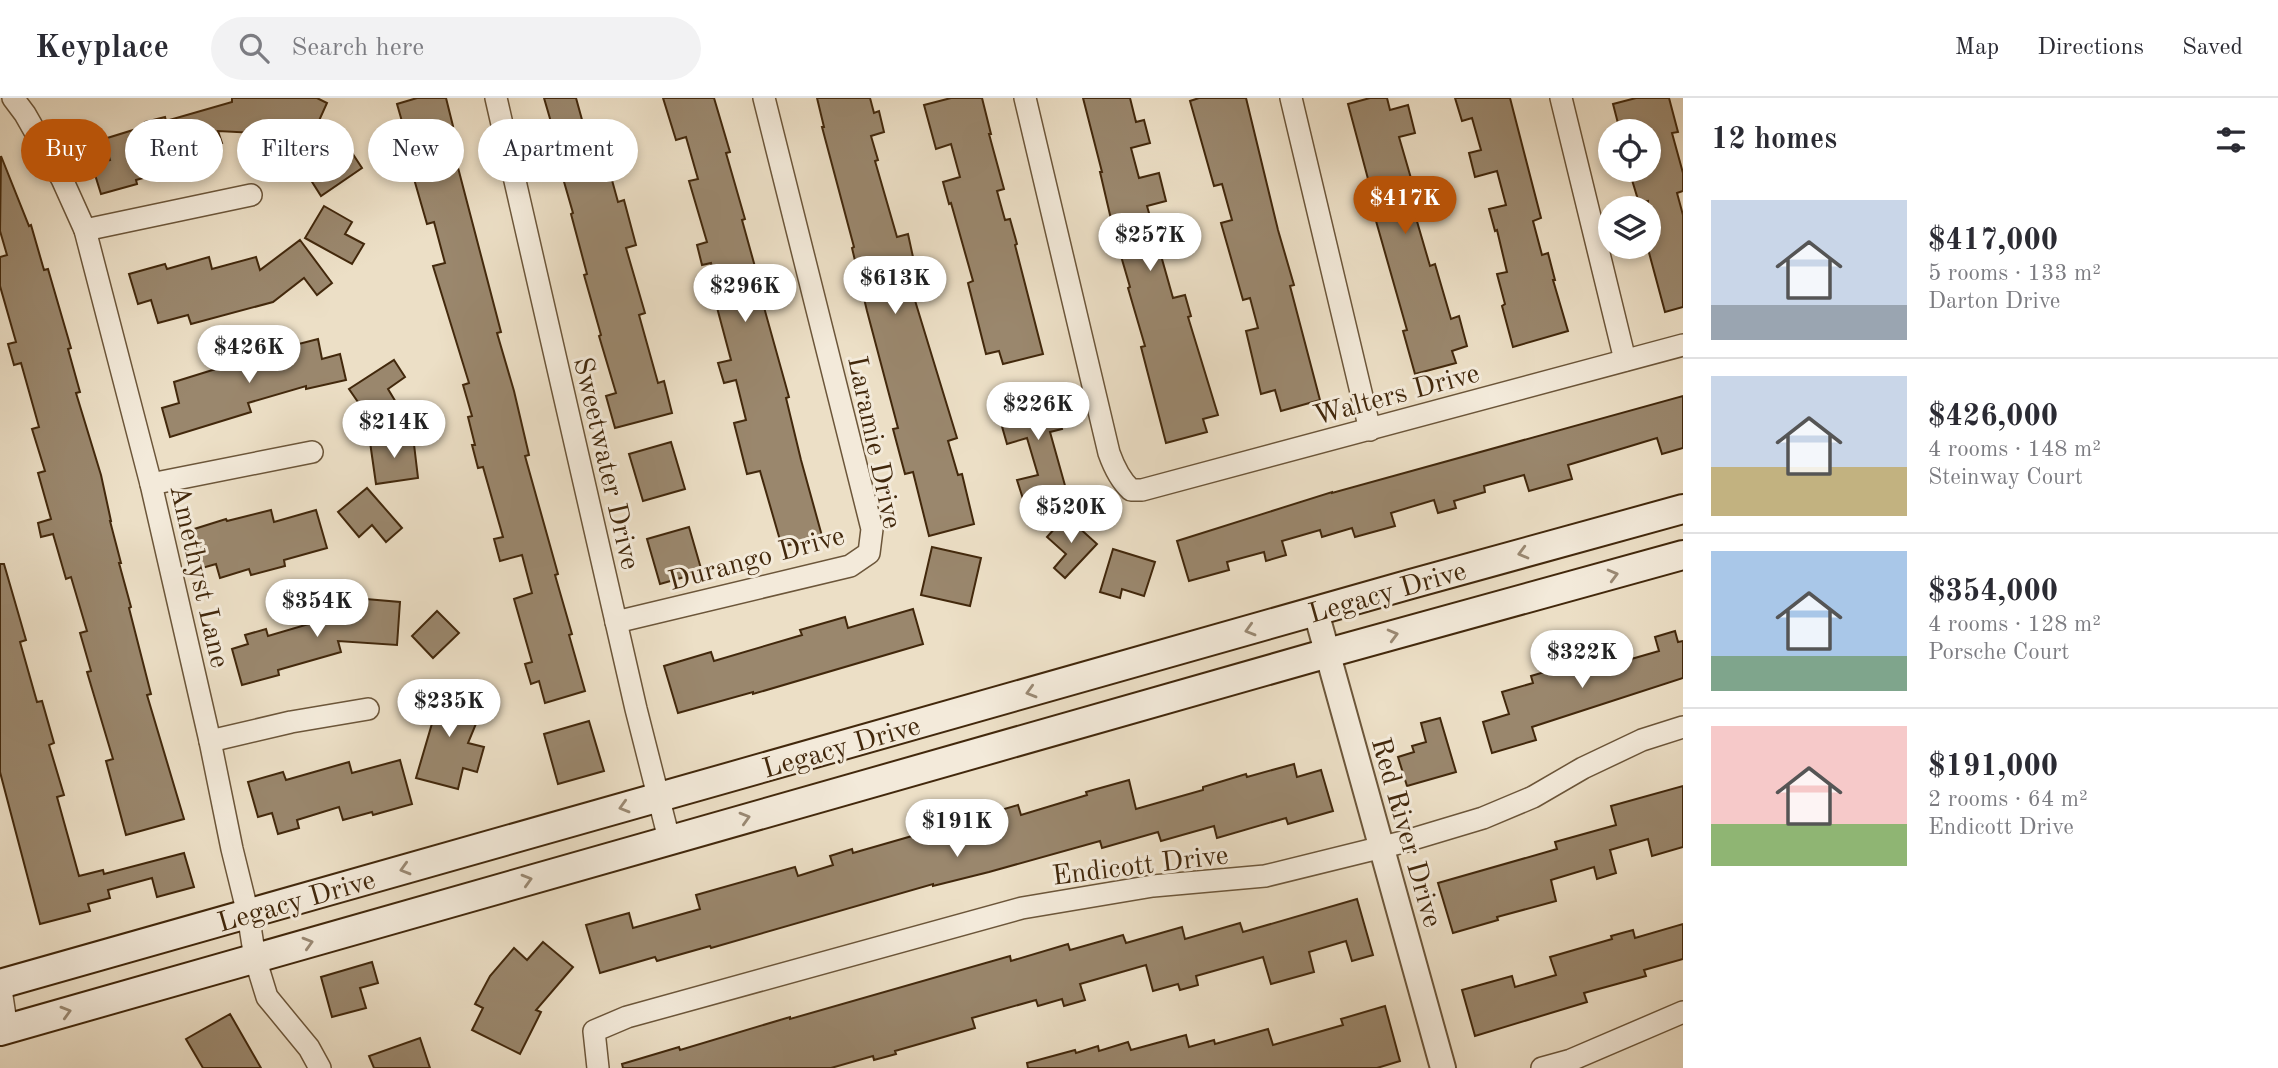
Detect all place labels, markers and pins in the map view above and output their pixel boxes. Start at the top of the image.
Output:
pin: $417K [1356,176,1454,236]
pin: $257K [1101,214,1199,273]
pin: $613K [846,256,944,316]
pin: $296K [696,264,794,324]
pin: $426K [200,326,298,385]
pin: $226K [989,382,1087,442]
pin: $214K [345,400,443,460]
pin: $520K [1022,486,1120,545]
pin: $354K [268,580,366,639]
pin: $322K [1533,630,1631,690]
pin: $235K [400,680,498,739]
pin: $191K [908,800,1006,859]

